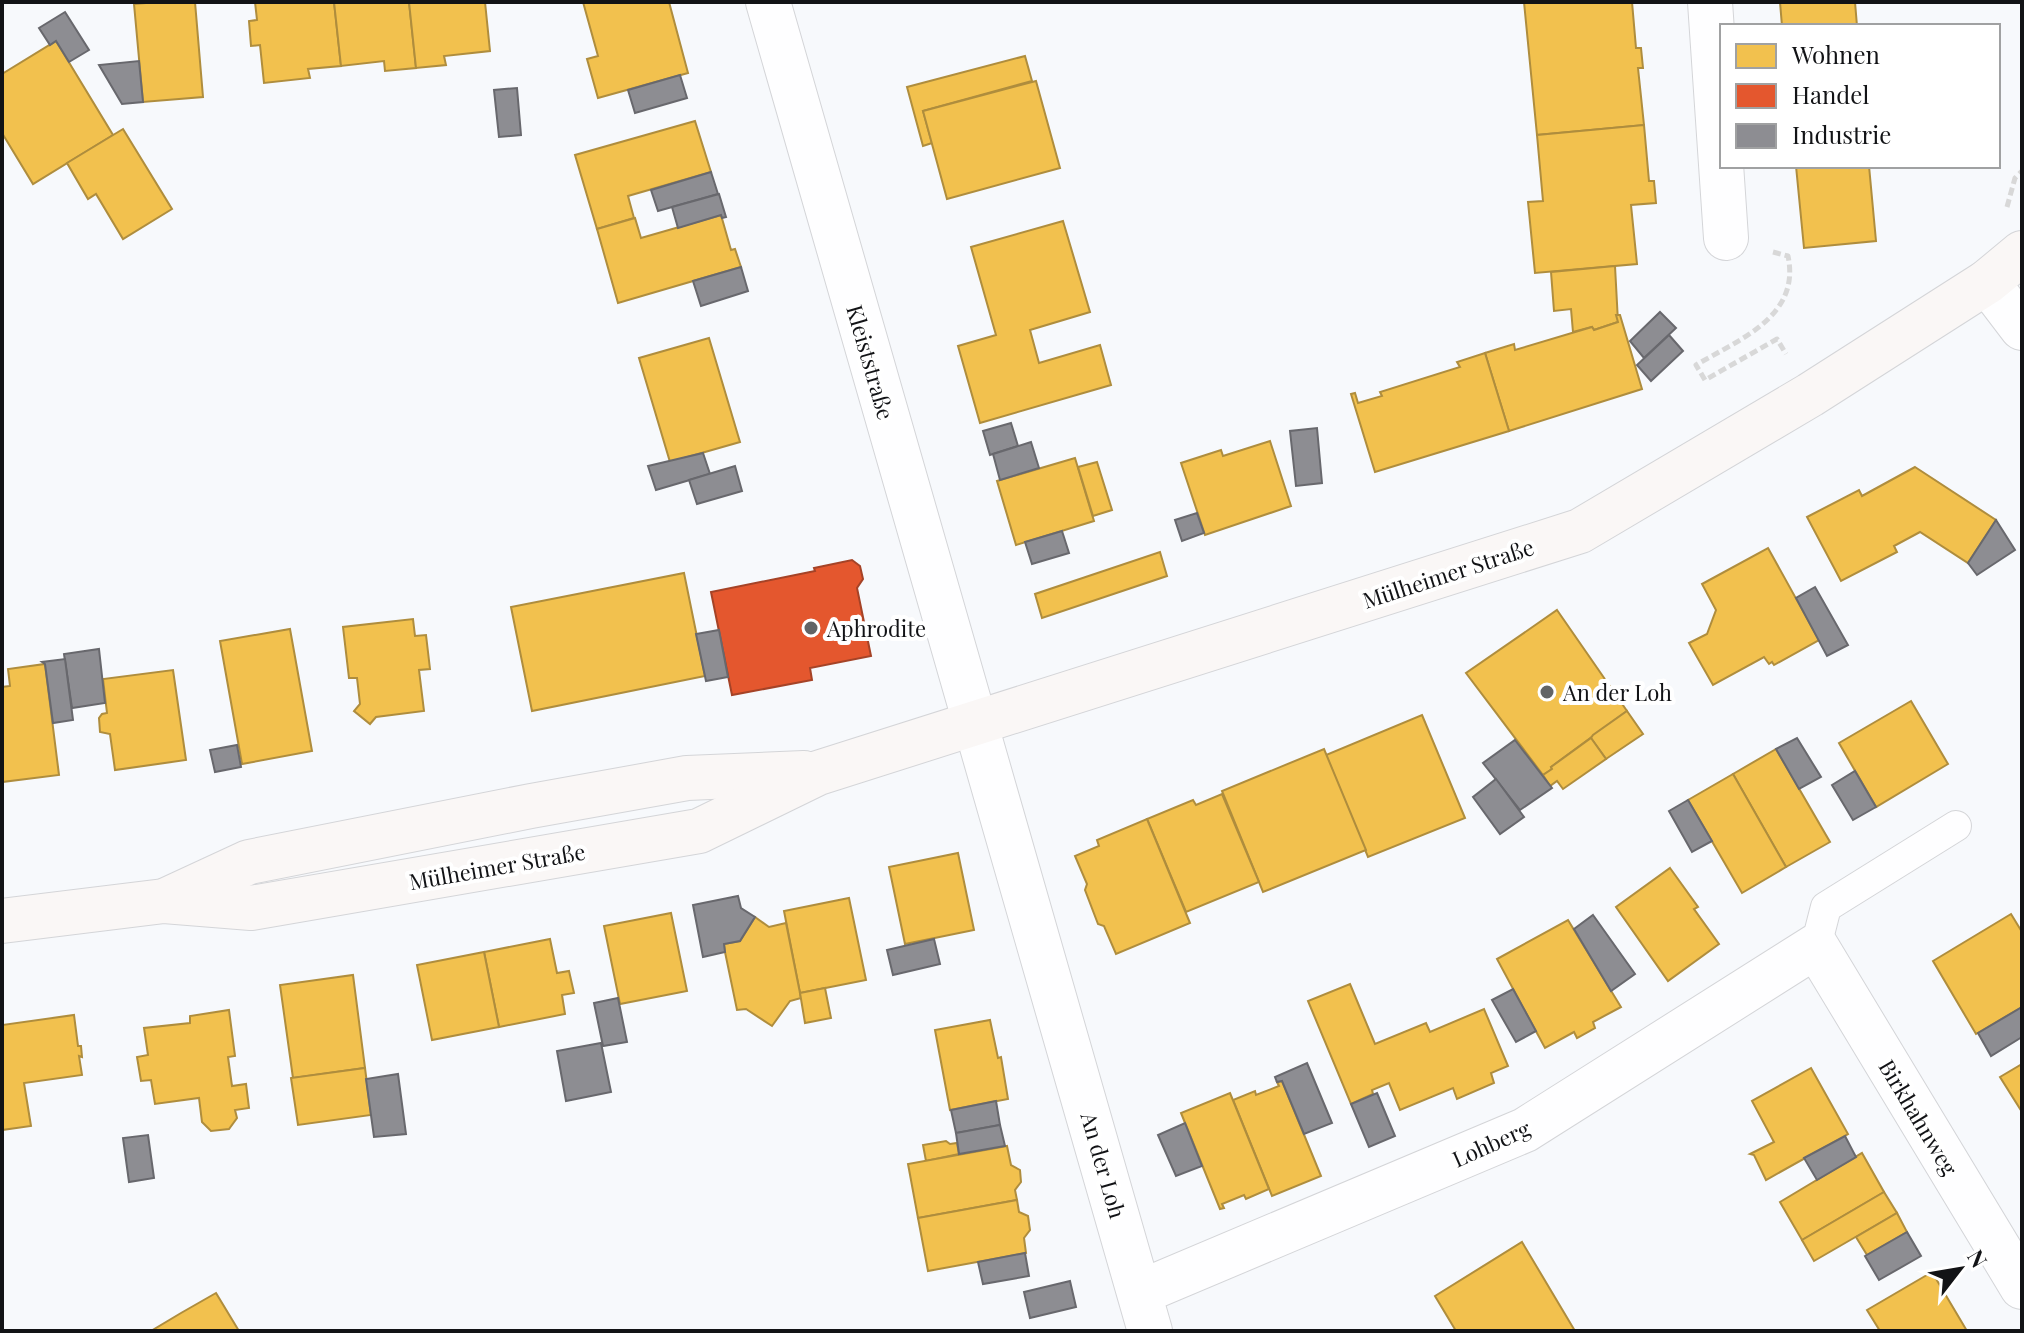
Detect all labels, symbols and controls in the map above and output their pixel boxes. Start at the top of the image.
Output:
legend [1720,24,2000,168]
text: Wohnen [1791,38,1880,70]
text: Handel [1792,78,1869,110]
text: Industrie [1792,118,1891,150]
street label: Kleiststraße [840,301,902,423]
street label: Mülheimer Straße [1359,531,1537,615]
place label: Aphrodite [826,613,926,643]
marker: Aphrodite [802,619,820,637]
place label: An der Loh [1562,677,1672,707]
marker: An der Loh [1538,683,1556,701]
street label: Mülheimer Straße [407,836,587,896]
street label: Birkhahnweg [1873,1054,1966,1181]
street label: An der Loh [1074,1108,1133,1222]
street label: Lohberg [1447,1112,1535,1174]
north arrow [1920,1229,2000,1309]
text: N [1961,1244,1995,1273]

